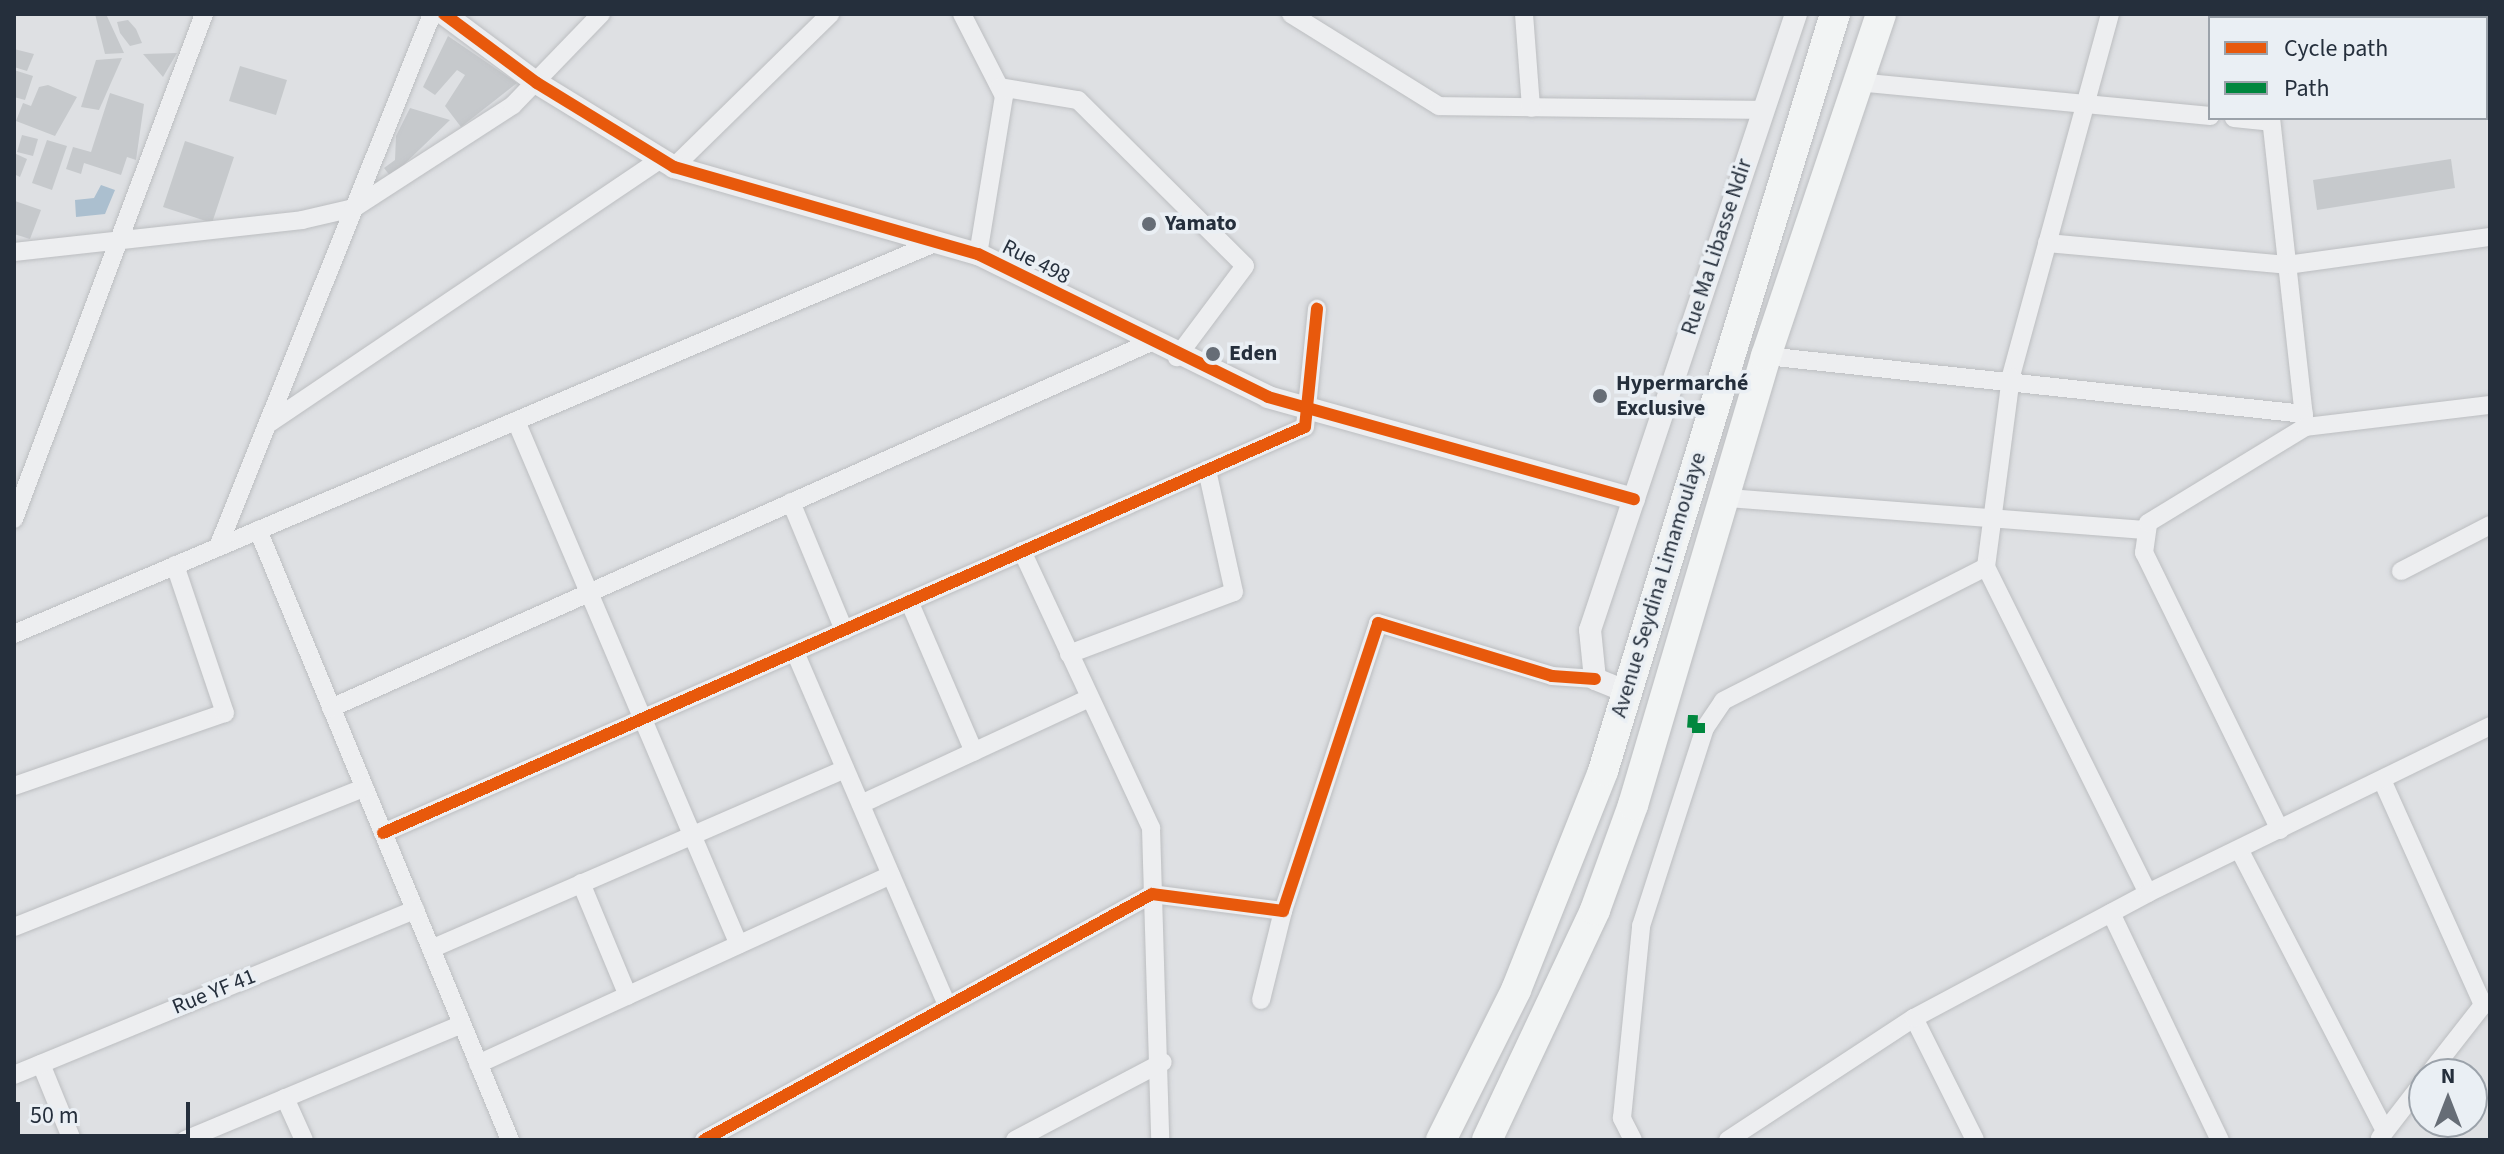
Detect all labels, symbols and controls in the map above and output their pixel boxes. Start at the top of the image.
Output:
legend [2208,16,2488,120]
text: Cycle path [2284,31,2388,66]
text: Path [2284,71,2330,106]
street label: Rue Ma Libasse Ndir [1676,156,1758,338]
place label: Yamato [1165,211,1237,237]
marker: Yamato [1140,215,1158,233]
street label: Rue 498 [998,234,1074,290]
place label: Eden [1229,341,1277,367]
marker: Eden [1204,345,1222,363]
place label: Hypermarché Exclusive [1616,370,1748,422]
marker: Hypermarché Exclusive [1591,387,1609,405]
street label: Avenue Seydina Limamoulaye [1606,449,1712,721]
street label: Rue YF 41 [169,963,259,1021]
north arrow [2408,1058,2488,1138]
text: N [2441,1060,2455,1092]
scale bar [20,1086,194,1136]
text: 50 m [30,1098,79,1133]

